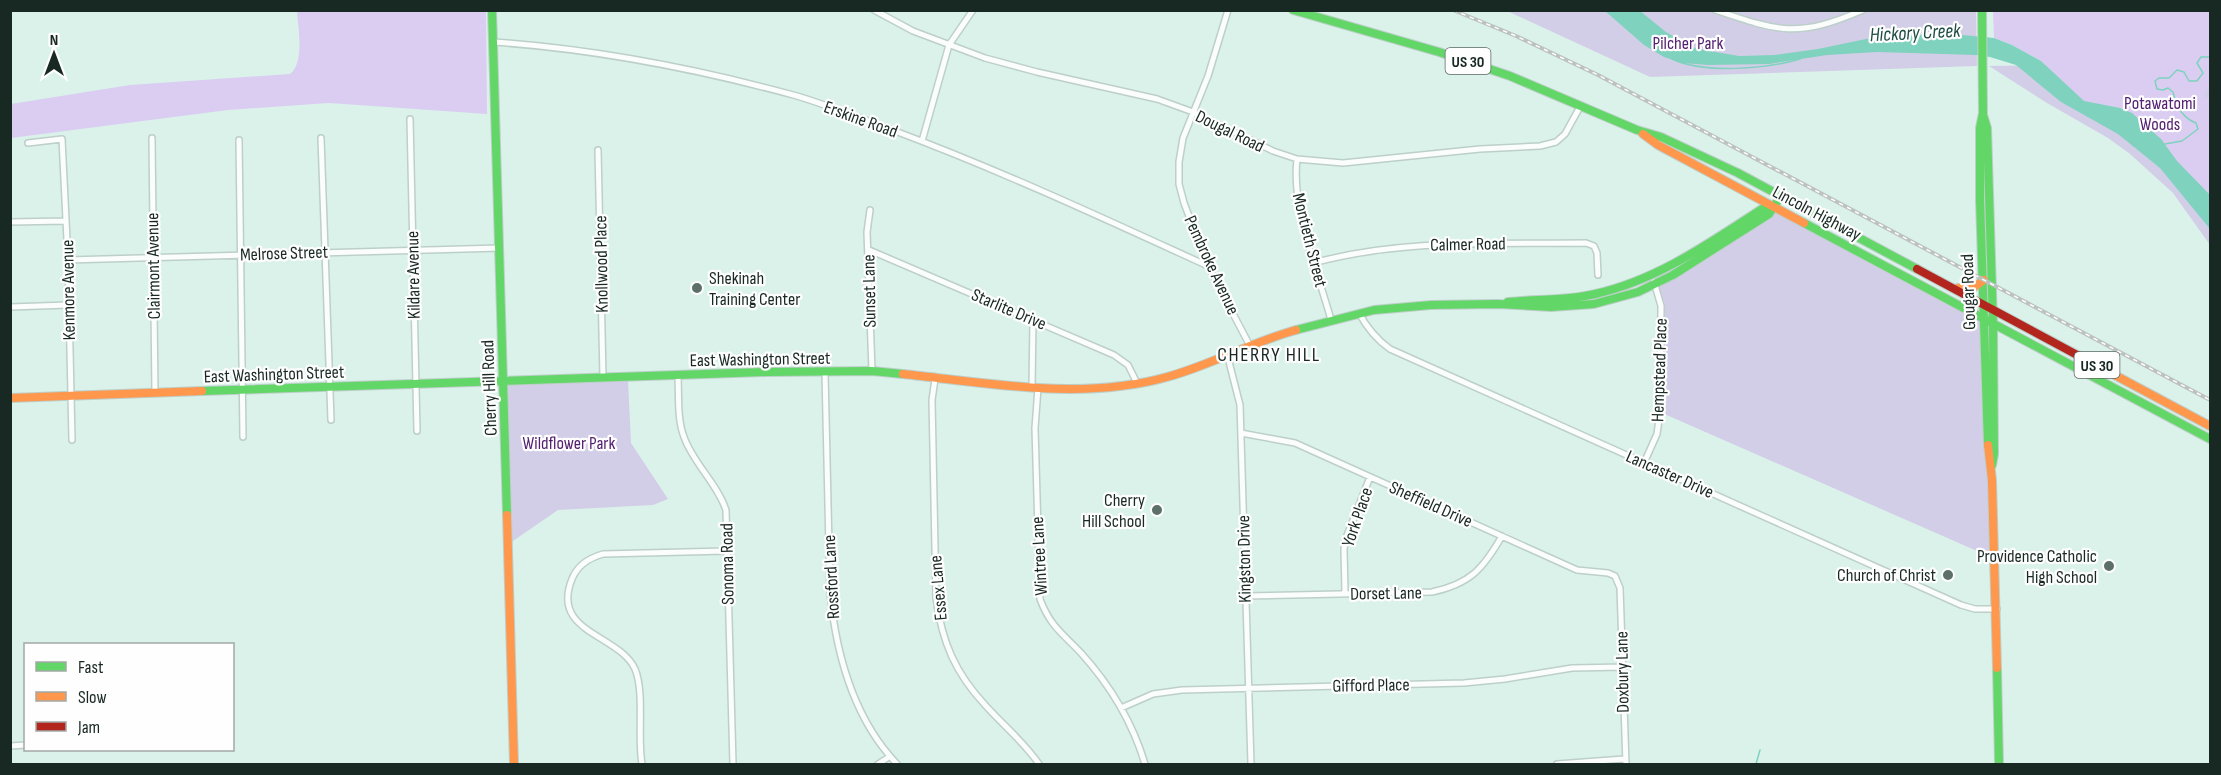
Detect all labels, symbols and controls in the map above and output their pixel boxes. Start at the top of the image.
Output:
water label: Hickory Creek [1869,19,1962,47]
north arrow [24,24,84,84]
text: N [50,31,58,50]
park label: Pilcher Park [1653,33,1724,54]
road number: US 30 [1446,48,1490,74]
park label: Potawatomi Woods [2124,93,2196,135]
street label: Erskine Road [821,96,901,142]
street label: Dougal Road [1192,106,1268,157]
street label: Lincoln Highway [1769,181,1865,246]
street label: Montieth Street [1288,191,1331,290]
street label: Clairmont Avenue [142,212,165,320]
street label: Pembroke Avenue [1179,212,1244,318]
street label: Knollwood Place [590,215,613,313]
street label: Kildare Avenue [402,231,425,319]
street label: Calmer Road [1430,233,1506,256]
street label: Kenmore Avenue [57,239,80,341]
street label: Melrose Street [240,241,329,266]
street label: Sunset Lane [858,254,881,328]
street label: Gougar Road [1957,254,1980,330]
place label: Shekinah Training Center [709,268,800,310]
marker: Shekinah Training Center [690,281,704,295]
street label: Starlite Drive [968,284,1049,335]
street label: Hempstead Place [1647,318,1672,422]
street label: Cherry Hill Road [477,340,502,436]
district label: CHERRY HILL [1217,343,1321,367]
street label: East Washington Street [689,348,831,371]
road number: US 30 [2074,352,2120,378]
street label: East Washington Street [203,362,345,387]
park label: Wildflower Park [523,433,616,454]
street label: Lancaster Drive [1623,446,1717,503]
street label: Sheffield Drive [1386,477,1476,532]
street label: York Place [1338,485,1377,550]
place label: Cherry Hill School [1082,490,1145,532]
marker: Cherry Hill School [1150,503,1164,517]
street label: Kingston Drive [1233,515,1256,603]
street label: Wintree Lane [1027,516,1052,596]
street label: Sonoma Road [716,523,739,605]
street label: Rossford Lane [819,534,844,620]
place label: Providence Catholic High School [1977,546,2097,588]
street label: Essex Lane [925,554,952,621]
marker: Providence Catholic High School [2102,559,2116,573]
place label: Church of Christ [1837,565,1937,586]
marker: Church of Christ [1941,568,1955,582]
street label: Dorset Lane [1350,582,1422,605]
street label: Doxbury Lane [1611,631,1634,713]
legend [24,643,234,751]
text: Fast [78,657,104,678]
street label: Gifford Place [1332,674,1410,697]
text: Slow [78,687,107,708]
text: Jam [77,717,100,738]

